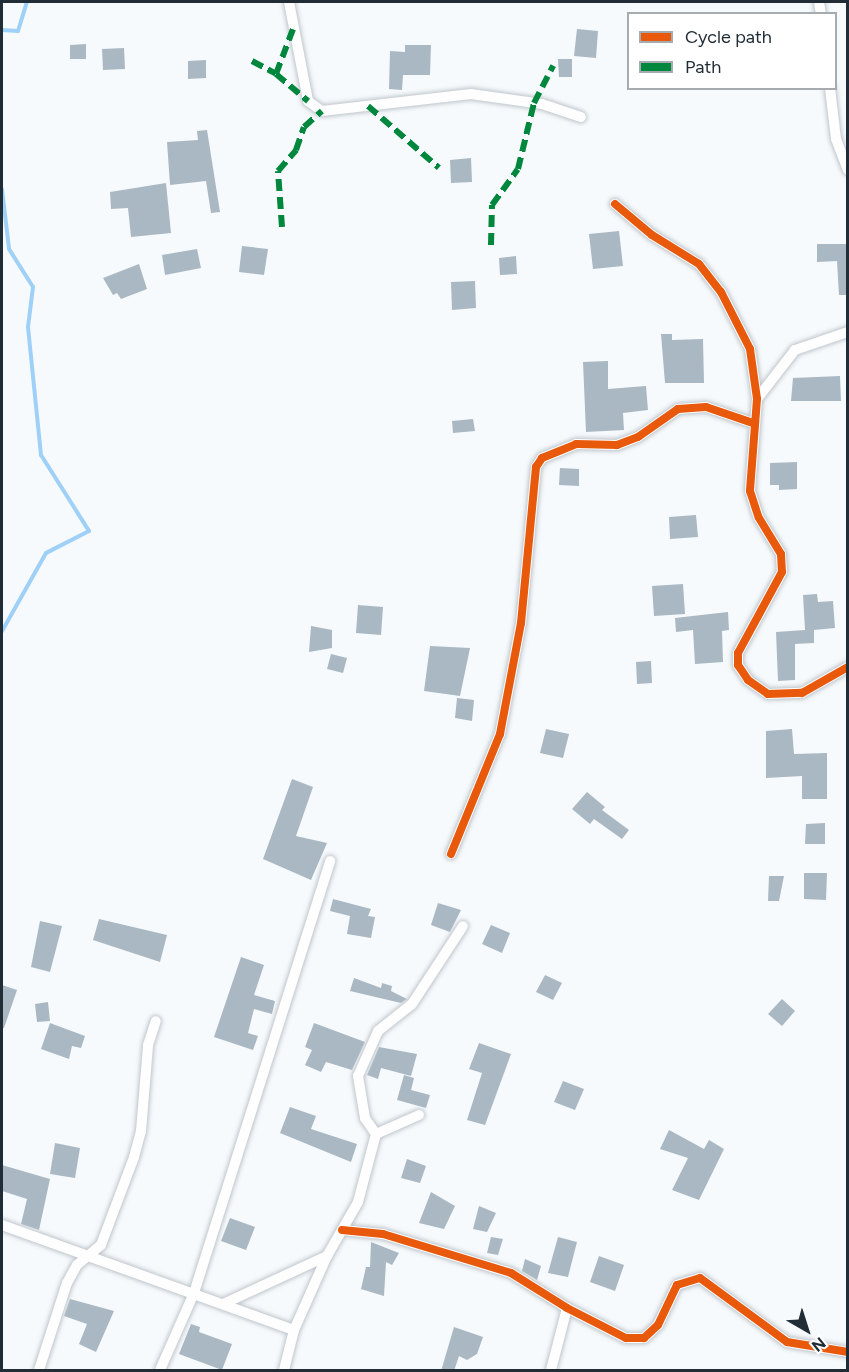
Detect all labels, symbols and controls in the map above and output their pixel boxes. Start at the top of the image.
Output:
legend [627,12,837,90]
text: Cycle path [685,26,772,48]
text: Path [685,56,721,78]
north arrow [777,1300,837,1360]
text: N [808,1333,829,1356]

